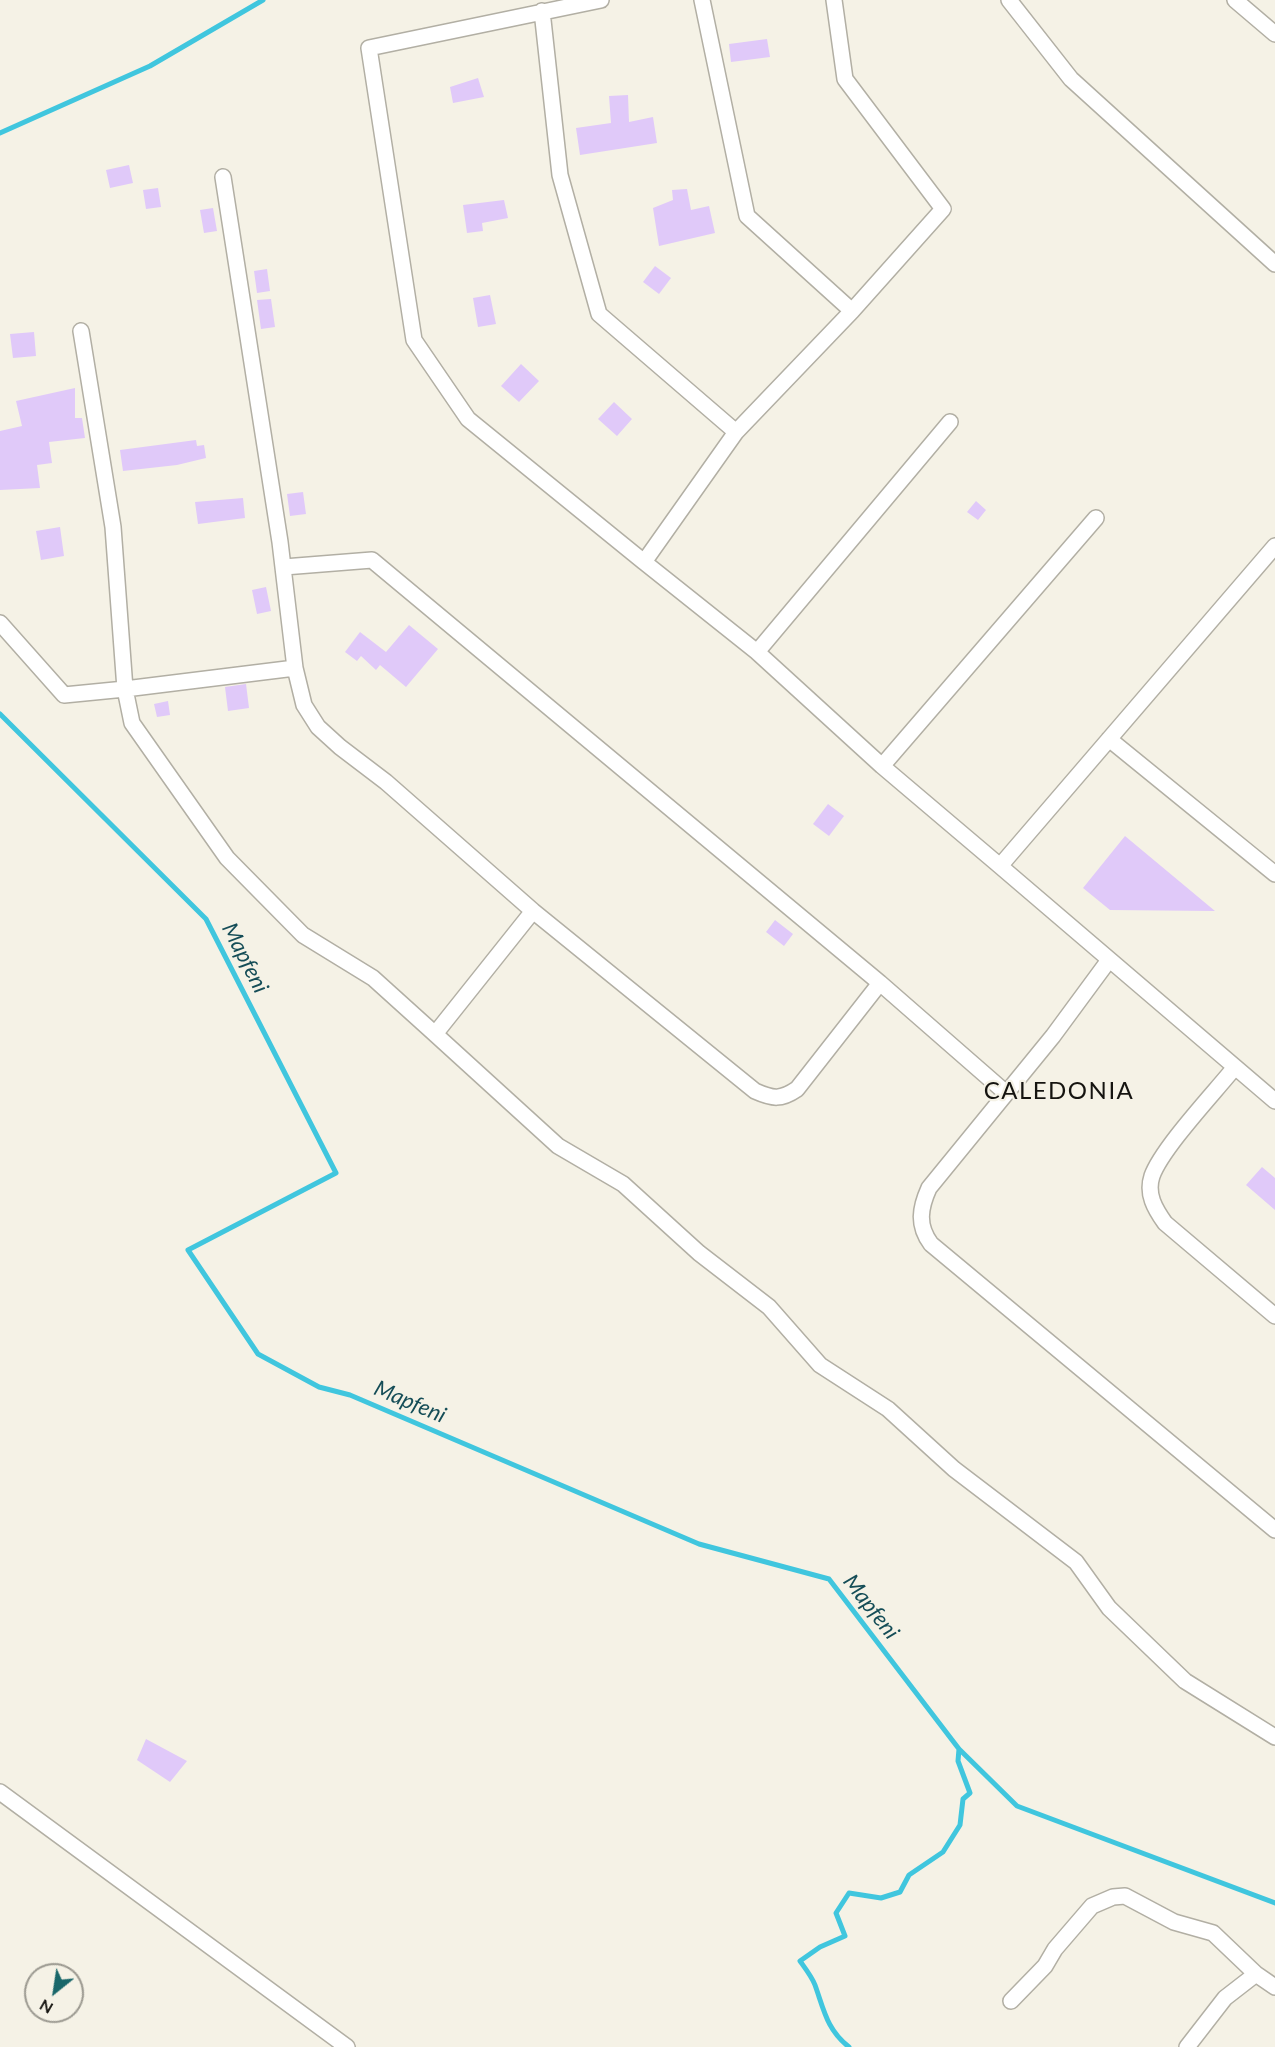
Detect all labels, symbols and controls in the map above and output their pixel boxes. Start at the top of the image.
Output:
water label: Mapfeni [216,918,274,998]
district label: CALEDONIA [984,1077,1134,1105]
water label: Mapfeni [370,1375,450,1429]
water label: Mapfeni [837,1569,905,1645]
north arrow [24,1963,84,2023]
text: N [36,1996,56,2019]

